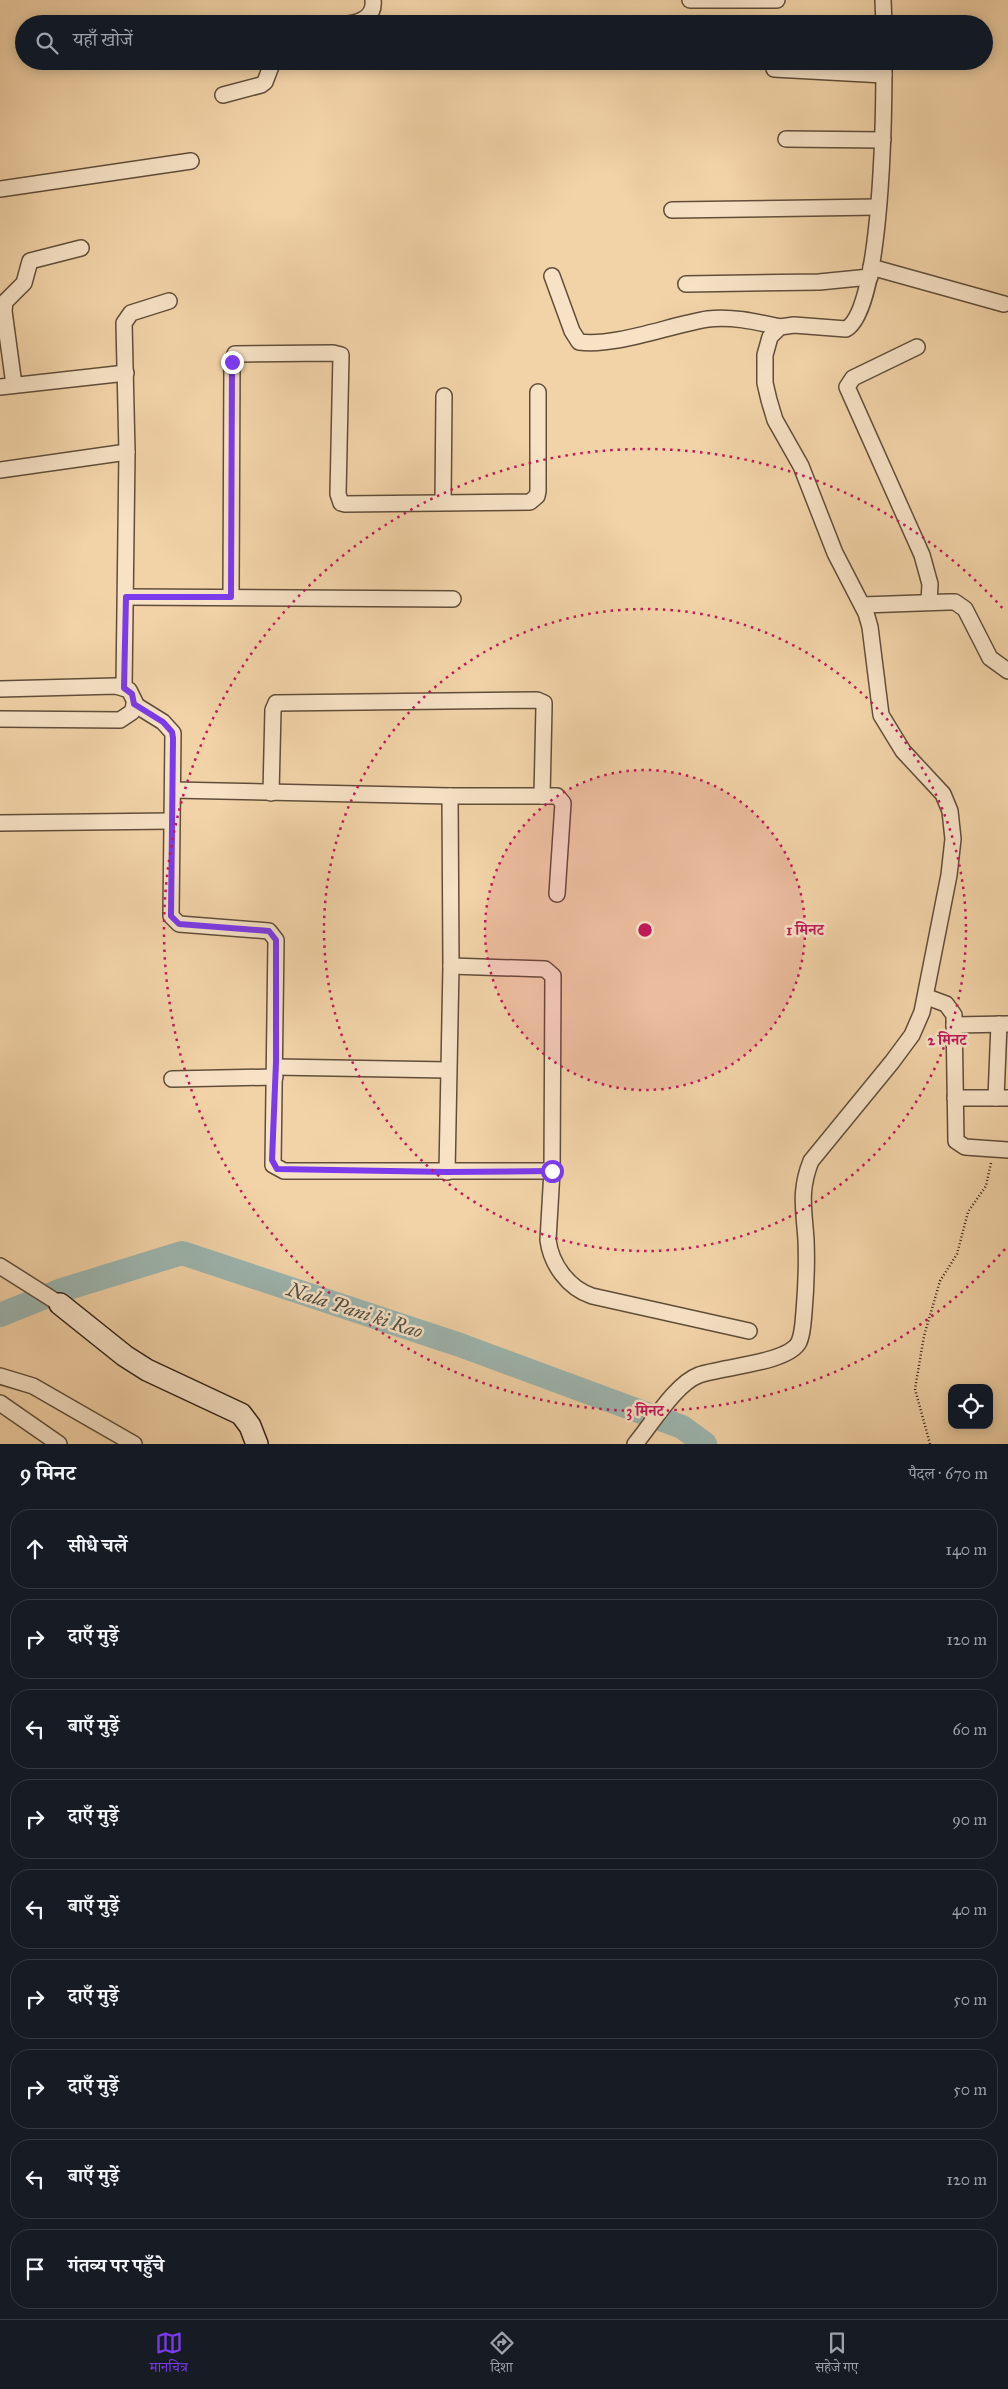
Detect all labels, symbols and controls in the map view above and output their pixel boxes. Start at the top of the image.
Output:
search box [15,15,993,70]
text: यहाँ खोजें [73,28,133,51]
icon: search [33,29,61,57]
route end [221,351,244,374]
centre of rings [636,921,654,939]
text: 1 मिनट [786,921,826,939]
text: 2 मिनट [927,1031,968,1049]
route start [541,1160,564,1183]
water label: Nala Pani ki Rao [283,1276,426,1343]
map controls [948,1384,993,1429]
button: locate [948,1384,993,1429]
text: 3 मिनट [626,1402,666,1421]
text: 9 मिनट [20,1460,76,1486]
text: पैदल · 670 m [909,1464,988,1483]
text: सीधे चलें [68,1534,127,1557]
icon: ahead [21,1535,49,1563]
text: 140 m [946,1540,987,1559]
text: दाएँ मुड़ें [68,1624,119,1647]
icon: right [21,1625,49,1653]
text: 120 m [947,1630,987,1649]
text: बाएँ मुड़ें [68,1714,119,1737]
icon: left [21,1715,49,1743]
text: 60 m [953,1720,987,1739]
text: दाएँ मुड़ें [68,1804,119,1827]
icon: right [21,1805,49,1833]
text: 90 m [952,1810,987,1829]
text: बाएँ मुड़ें [68,1894,119,1917]
icon: left [21,1895,49,1923]
text: 40 m [952,1900,987,1919]
text: दाएँ मुड़ें [68,1984,119,2007]
icon: right [21,1985,49,2013]
text: 50 m [953,1990,987,2009]
text: दाएँ मुड़ें [68,2074,119,2097]
icon: right [21,2075,49,2103]
text: 50 m [953,2080,987,2099]
text: बाएँ मुड़ें [68,2164,119,2187]
icon: left [21,2165,49,2193]
text: 120 m [947,2170,987,2189]
text: गंतव्य पर पहुँचे [68,2254,164,2277]
icon: arrive [21,2255,49,2283]
tab: मानचित्र [150,2329,188,2381]
tab: दिशा [488,2329,516,2381]
tab: सहेजे गए [815,2329,858,2381]

